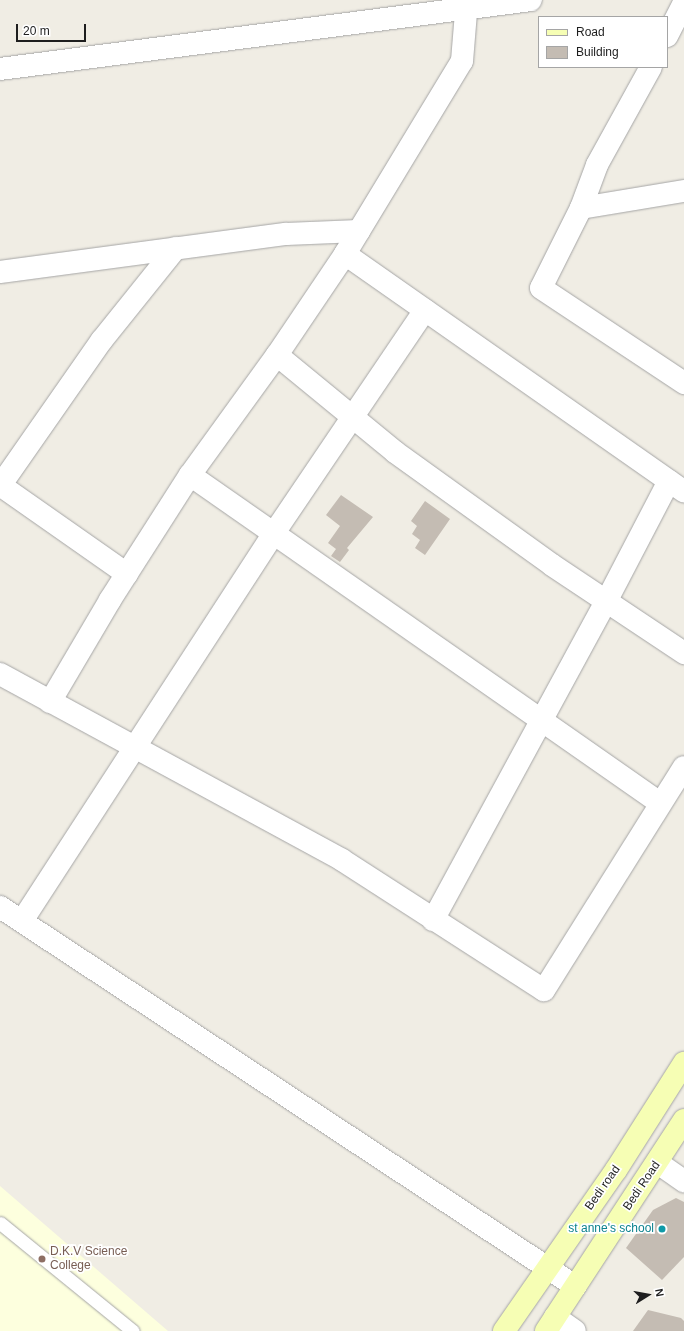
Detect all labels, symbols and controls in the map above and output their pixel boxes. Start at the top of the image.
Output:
scale bar [18,16,88,42]
legend [538,16,668,68]
text: 20 m [23,24,50,38]
text: Road [576,25,605,39]
text: Building [576,45,619,59]
street label: Bedi Road [620,1159,664,1213]
street label: Bedi road [582,1163,624,1213]
place label: st anne's school [568,1222,654,1236]
marker: st anne's school [657,1224,667,1234]
place label: D.K.V Science College [50,1245,127,1273]
marker: D.K.V Science College [37,1254,47,1264]
north arrow [628,1275,668,1315]
text: N [653,1288,666,1298]

